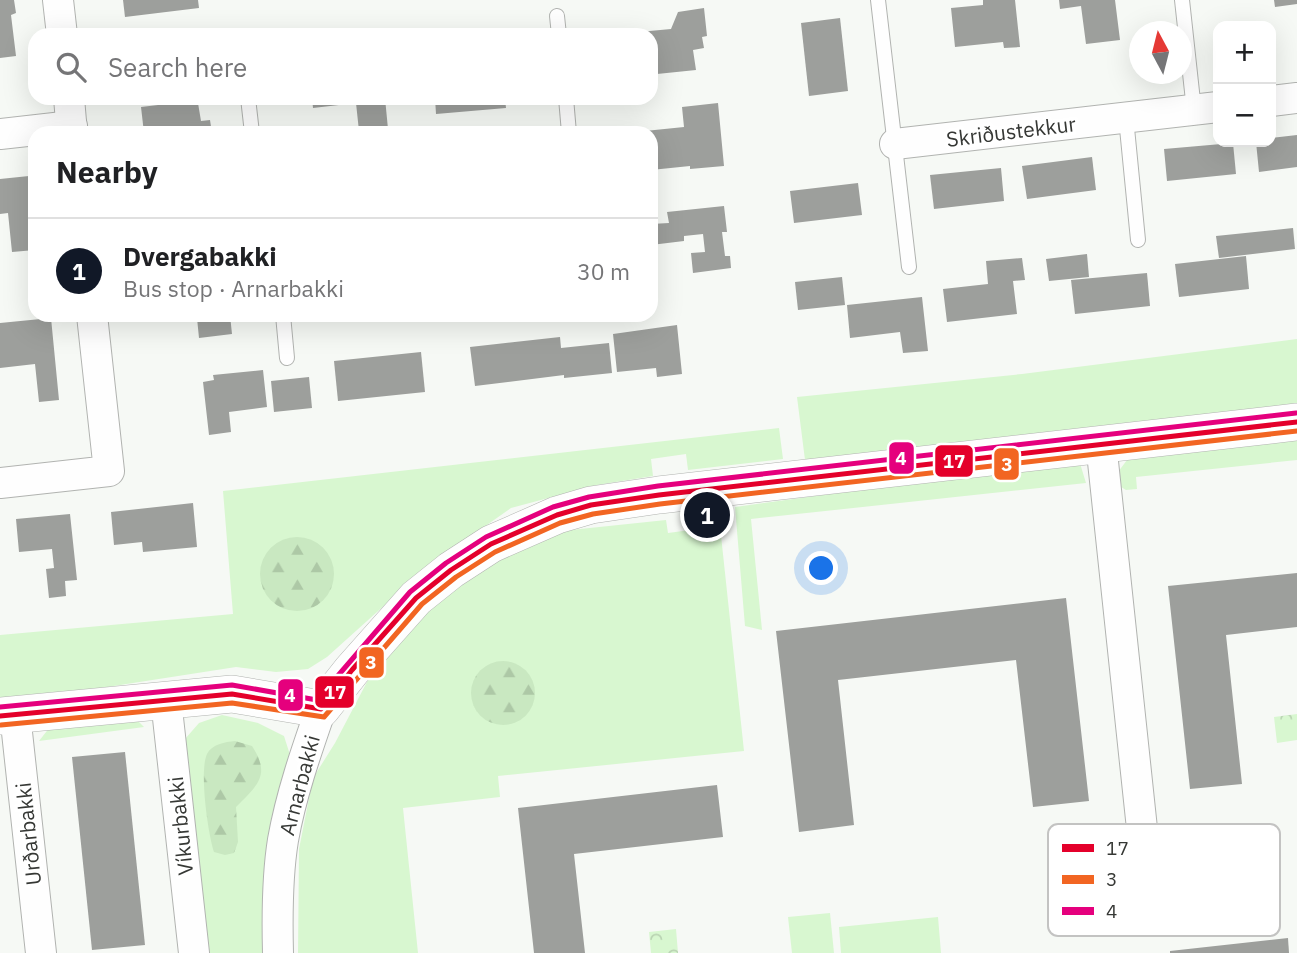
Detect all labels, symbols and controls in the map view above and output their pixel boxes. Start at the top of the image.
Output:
north arrow [1129,21,1192,84]
map controls [1213,21,1276,147]
button: + [1213,21,1276,84]
search box [28,28,658,105]
icon: search [52,48,90,86]
text: Search here [108,50,247,84]
button: − [1213,84,1276,147]
street label: Skriðustekkur [945,109,1078,153]
text: Nearby [56,152,158,191]
text: Dvergabakki [123,239,277,273]
text: 1 [72,256,86,286]
text: 30 m [577,256,630,286]
text: Bus stop · Arnarbakki [123,273,344,303]
line badge: 4 [888,441,915,475]
line badge: 17 [934,444,974,478]
text: 4 [895,446,907,470]
line badge: 3 [993,447,1020,481]
text: 17 [943,449,965,473]
text: 3 [1001,452,1013,476]
pin: 1 [684,489,730,541]
your location [804,551,838,585]
line badge: 3 [358,646,385,679]
text: 3 [365,650,377,674]
line badge: 17 [314,675,355,709]
line badge: 4 [277,678,304,712]
text: 17 [324,680,346,704]
text: 4 [284,683,296,707]
street label: Arnarbakki [272,732,326,838]
street label: Víkurbakki [161,775,199,877]
street label: Urðarbakki [9,781,47,887]
legend [1048,824,1280,936]
text: 17 [1106,836,1129,860]
text: 3 [1106,867,1117,891]
text: 4 [1106,899,1117,923]

